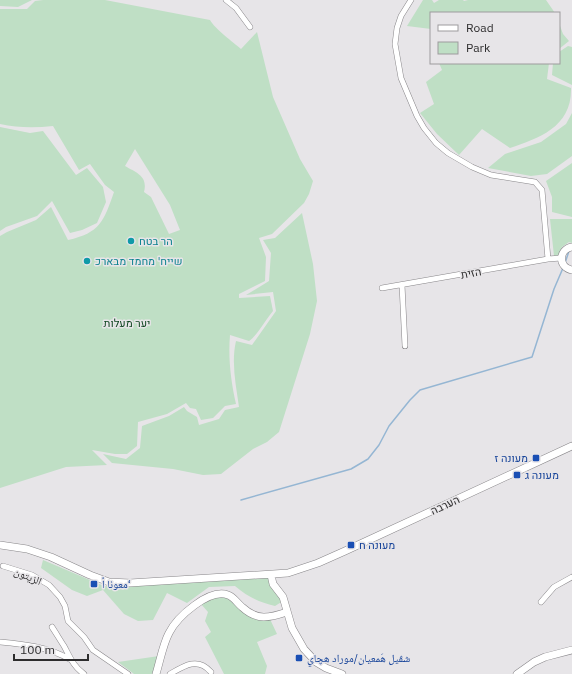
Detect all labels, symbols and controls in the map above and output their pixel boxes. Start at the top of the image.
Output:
legend [430,12,560,64]
text: Road [466,20,494,35]
text: Park [466,40,491,55]
place label: הר בטח [139,234,173,248]
marker: הר בטח [126,236,136,246]
place label: שייח' מחמד מבארכ [95,254,182,268]
marker: שייח' מחמד מבארכ [82,256,92,266]
street label: הזית [460,264,482,282]
park label: יער מעלות [104,316,150,330]
place label: מעונה ז [494,451,528,465]
marker: מעונה ז [531,453,541,463]
place label: מעונה ג [525,468,559,482]
marker: מעונה ג [512,470,522,480]
street label: הערבה [428,492,462,518]
place label: מעונה ח [359,538,395,552]
marker: מעונה ח [346,540,356,550]
street label: الزيتون [12,564,44,588]
place label: معونا أ‘ [102,577,131,591]
marker: معونا أ‘ [89,579,99,589]
scale bar [14,636,88,662]
text: 100 m [20,642,55,657]
place label: شڤيل هَمعيان/موراد هچاي [307,651,410,667]
marker: شڤيل هَمعيان/موراد هچاي [294,653,304,663]

